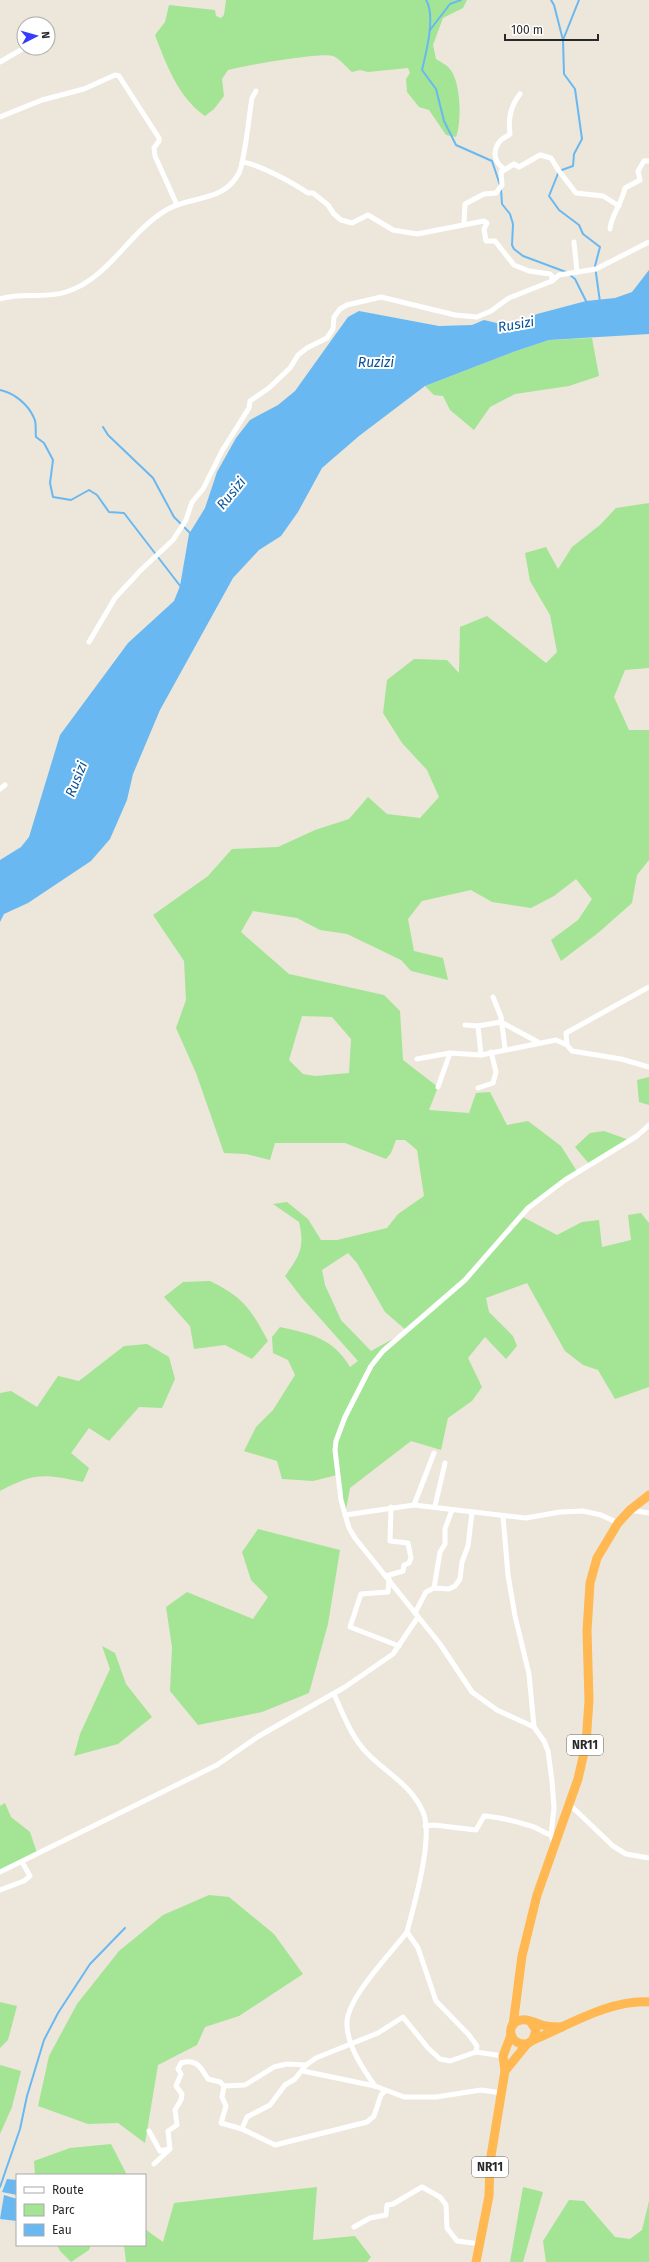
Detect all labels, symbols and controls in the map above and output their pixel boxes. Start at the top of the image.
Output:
north arrow [16,16,56,56]
scale bar [505,16,598,42]
text: 100 m [511,23,543,37]
text: N [39,31,52,39]
water label: Rusizi [497,313,536,336]
water label: Ruzizi [358,354,394,371]
water label: Rusizi [213,474,250,513]
water label: Rusizi [62,759,91,799]
road number: NR11 [567,1735,603,1755]
road number: NR11 [472,2157,508,2177]
legend [16,2174,146,2246]
text: Route [52,2183,84,2197]
text: Parc [52,2203,75,2217]
text: Eau [52,2223,72,2237]

